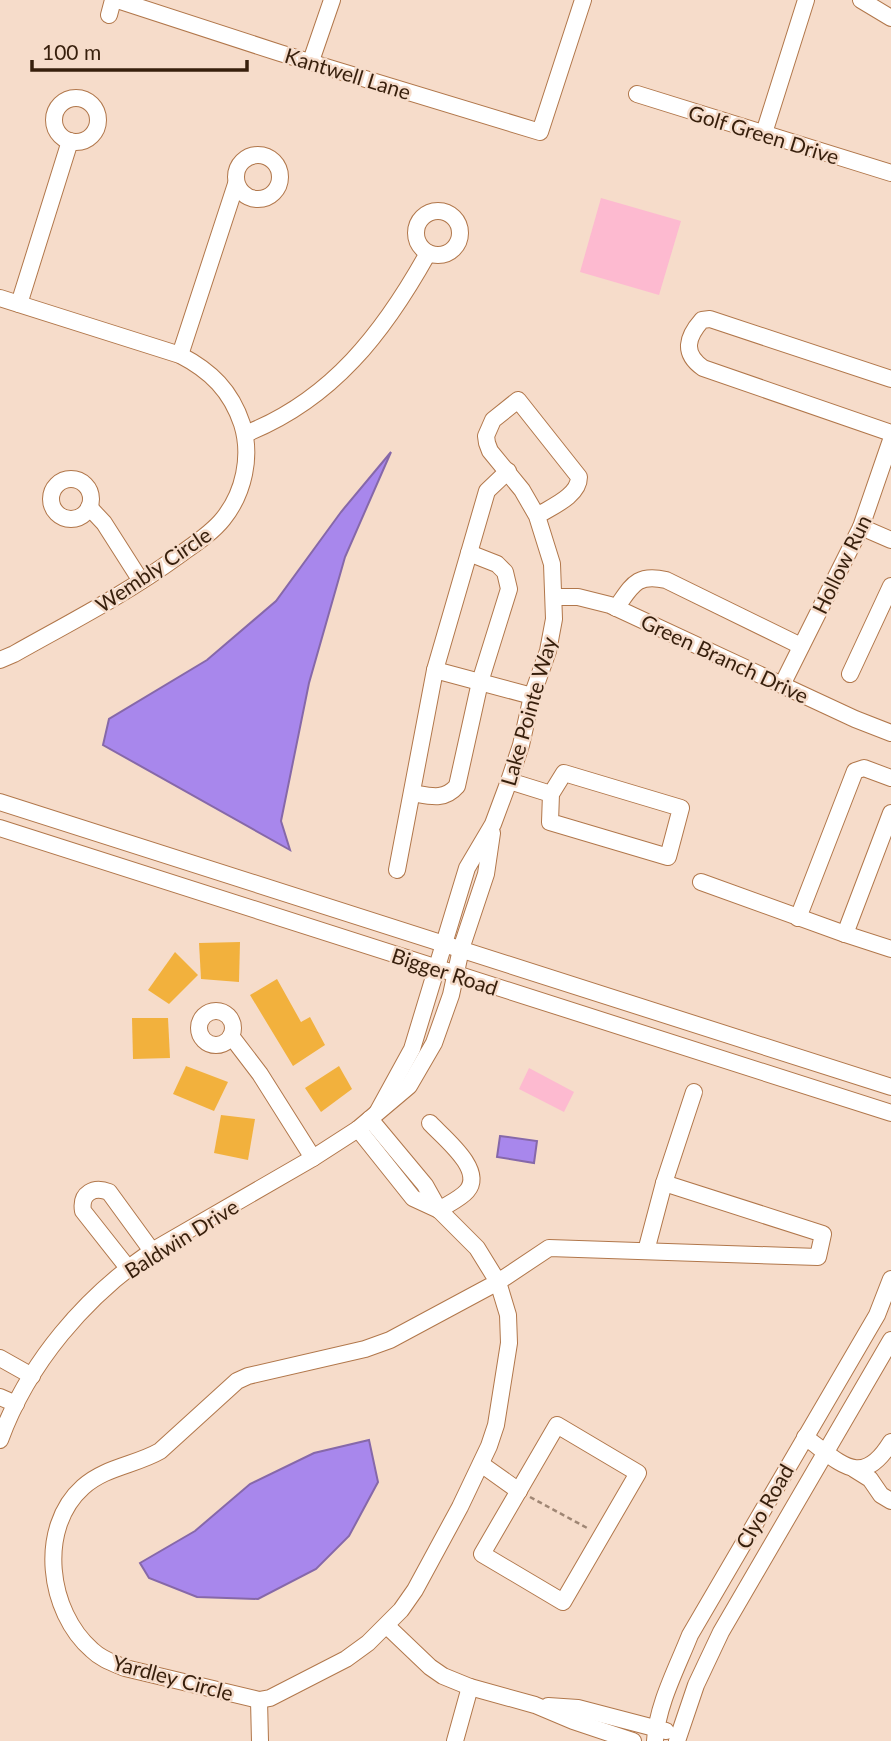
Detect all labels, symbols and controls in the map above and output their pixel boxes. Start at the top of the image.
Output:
scale bar [32,28,247,72]
text: 100 m [42,39,101,64]
street label: Kantwell Lane [282,42,414,104]
street label: Golf Green Drive [686,99,842,169]
street label: Hollow Run [806,510,876,618]
street label: Wembly Circle [91,521,215,617]
street label: Green Branch Drive [637,608,813,708]
street label: Lake Pointe Way [495,634,561,788]
street label: Bigger Road [389,942,501,1000]
street label: Baldwin Drive [120,1193,242,1283]
street label: Clyo Road [730,1459,798,1553]
street label: Yardley Circle [110,1649,236,1705]

